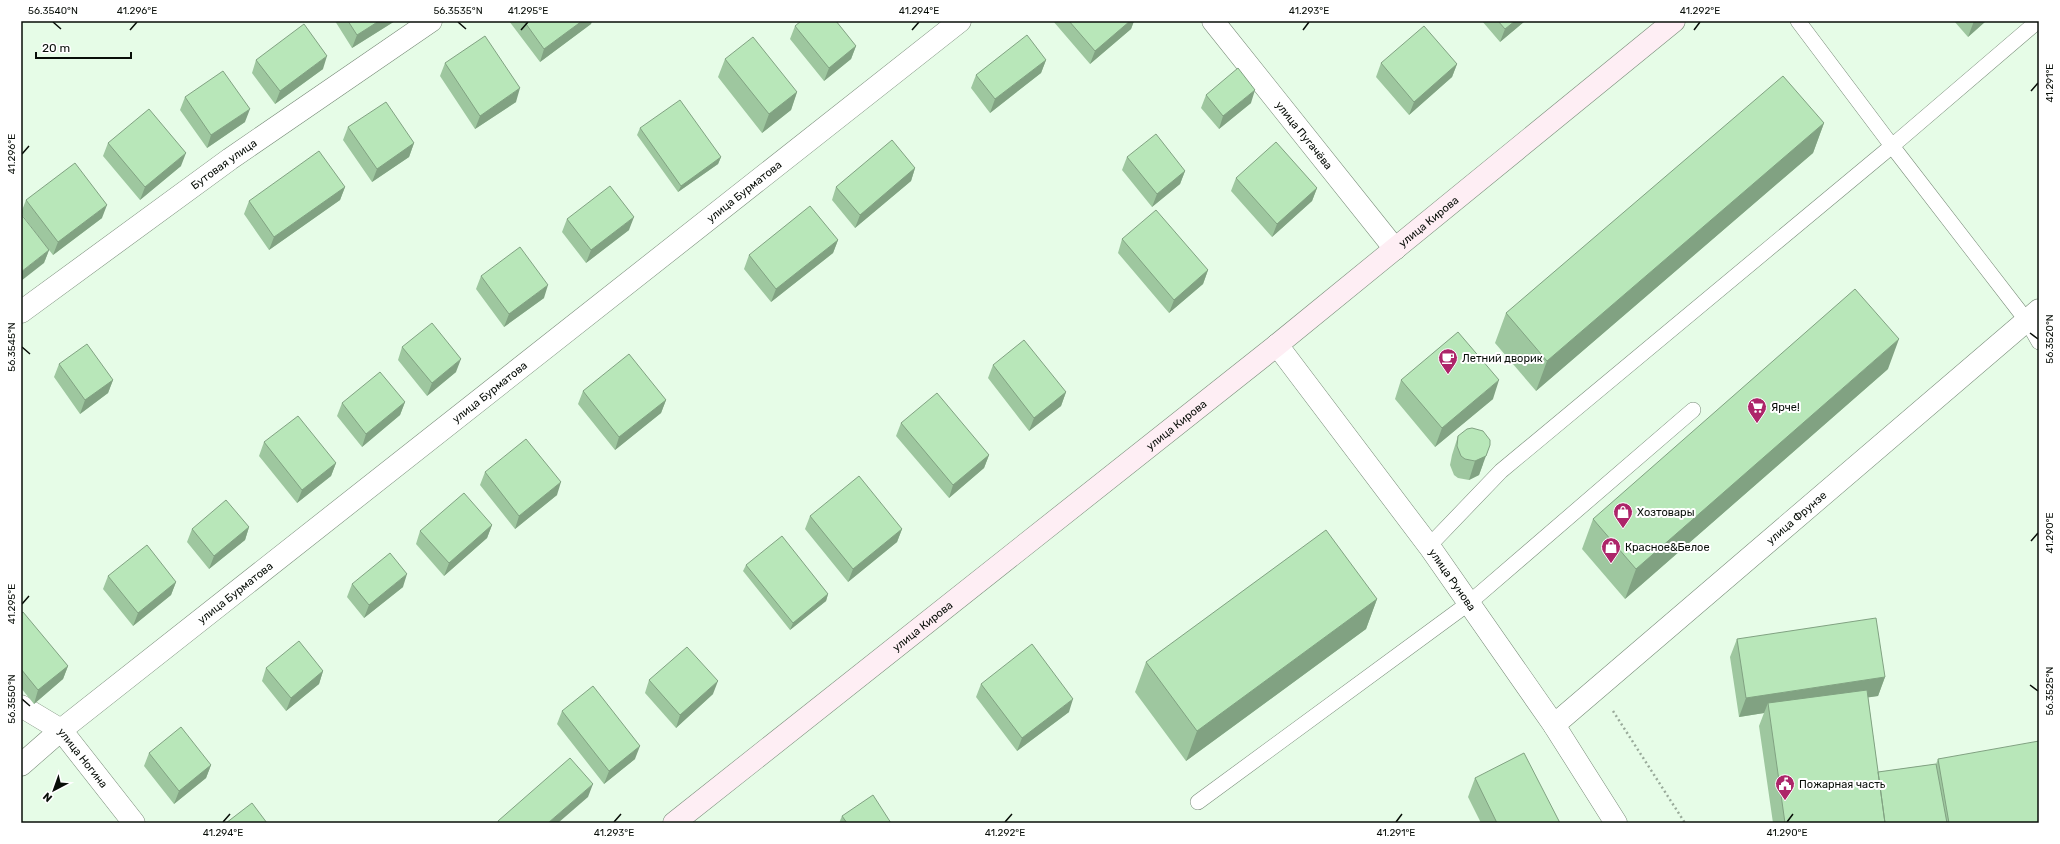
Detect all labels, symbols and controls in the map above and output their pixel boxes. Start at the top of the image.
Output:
text: 56.3540°N [28,5,78,17]
text: 41.296°E [117,5,157,17]
text: 56.3535°N [433,5,483,17]
text: 41.295°E [508,5,548,17]
text: 41.294°E [899,5,939,17]
text: 41.293°E [1289,5,1329,17]
text: 41.292°E [1680,5,1720,17]
scale bar [36,34,131,60]
text: 20 m [42,41,70,55]
text: 41.291°E [2044,64,2056,102]
street label: улица Пугачёва [1273,98,1335,172]
text: 41.296°E [6,134,18,174]
street label: Бутовая улица [188,136,259,192]
street label: улица Бурматова [704,158,784,225]
street label: улица Кирова [1396,193,1461,250]
text: 56.3520°N [2044,314,2056,364]
text: 56.3545°N [6,322,18,372]
cafe icon: Летний дворик [1437,347,1459,375]
place label: Летний дворик [1462,352,1543,365]
street label: улица Бурматова [450,358,530,426]
supermarket icon: Ярче! [1746,396,1768,424]
street label: улица Кирова [1144,397,1209,453]
place label: Ярче! [1771,401,1800,414]
street label: улица Фрунзе [1764,488,1829,547]
shop icon: Хозтовары [1612,501,1634,529]
place label: Хозтовары [1637,506,1694,519]
text: 41.290°E [2044,513,2056,553]
shop icon: Красное&Белое [1600,536,1622,564]
place label: Красное&Белое [1625,541,1710,554]
street label: улица Рунова [1426,546,1479,613]
street label: улица Бурматова [195,559,275,626]
text: 41.295°E [6,584,18,624]
street label: улица Кирова [890,598,955,654]
text: 56.3525°N [2044,666,2056,716]
text: 56.3550°N [6,674,18,724]
street label: улица Ногина [55,725,110,790]
north arrow [34,770,74,810]
public building icon: Пожарная часть [1774,773,1796,801]
place label: Пожарная часть [1799,778,1886,791]
text: N [40,790,55,805]
text: 41.294°E [203,827,243,839]
text: 41.293°E [594,827,634,839]
text: 41.292°E [985,827,1025,839]
text: 41.291°E [1377,827,1415,839]
text: 41.290°E [1767,827,1807,839]

